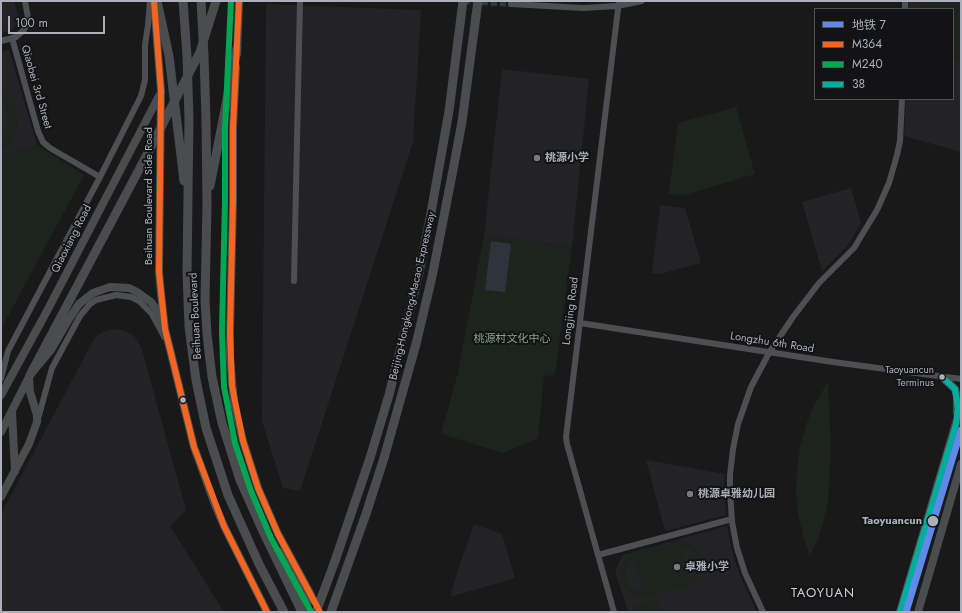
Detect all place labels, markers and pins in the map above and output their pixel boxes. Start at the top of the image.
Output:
place label: 桃源小学 [545,151,589,165]
marker: 桃源小学 [532,153,542,163]
place label: Taoyuancun Terminus [885,365,934,388]
marker: Taoyuancun Terminus [937,372,947,382]
unlabelled marker [178,395,188,405]
place label: 桃源卓雅幼儿园 [698,487,775,501]
marker: 桃源卓雅幼儿园 [685,489,695,499]
place label: Taoyuancun [862,514,922,528]
marker: Taoyuancun [926,514,940,528]
place label: 卓雅小学 [685,560,729,574]
marker: 卓雅小学 [672,562,682,572]

